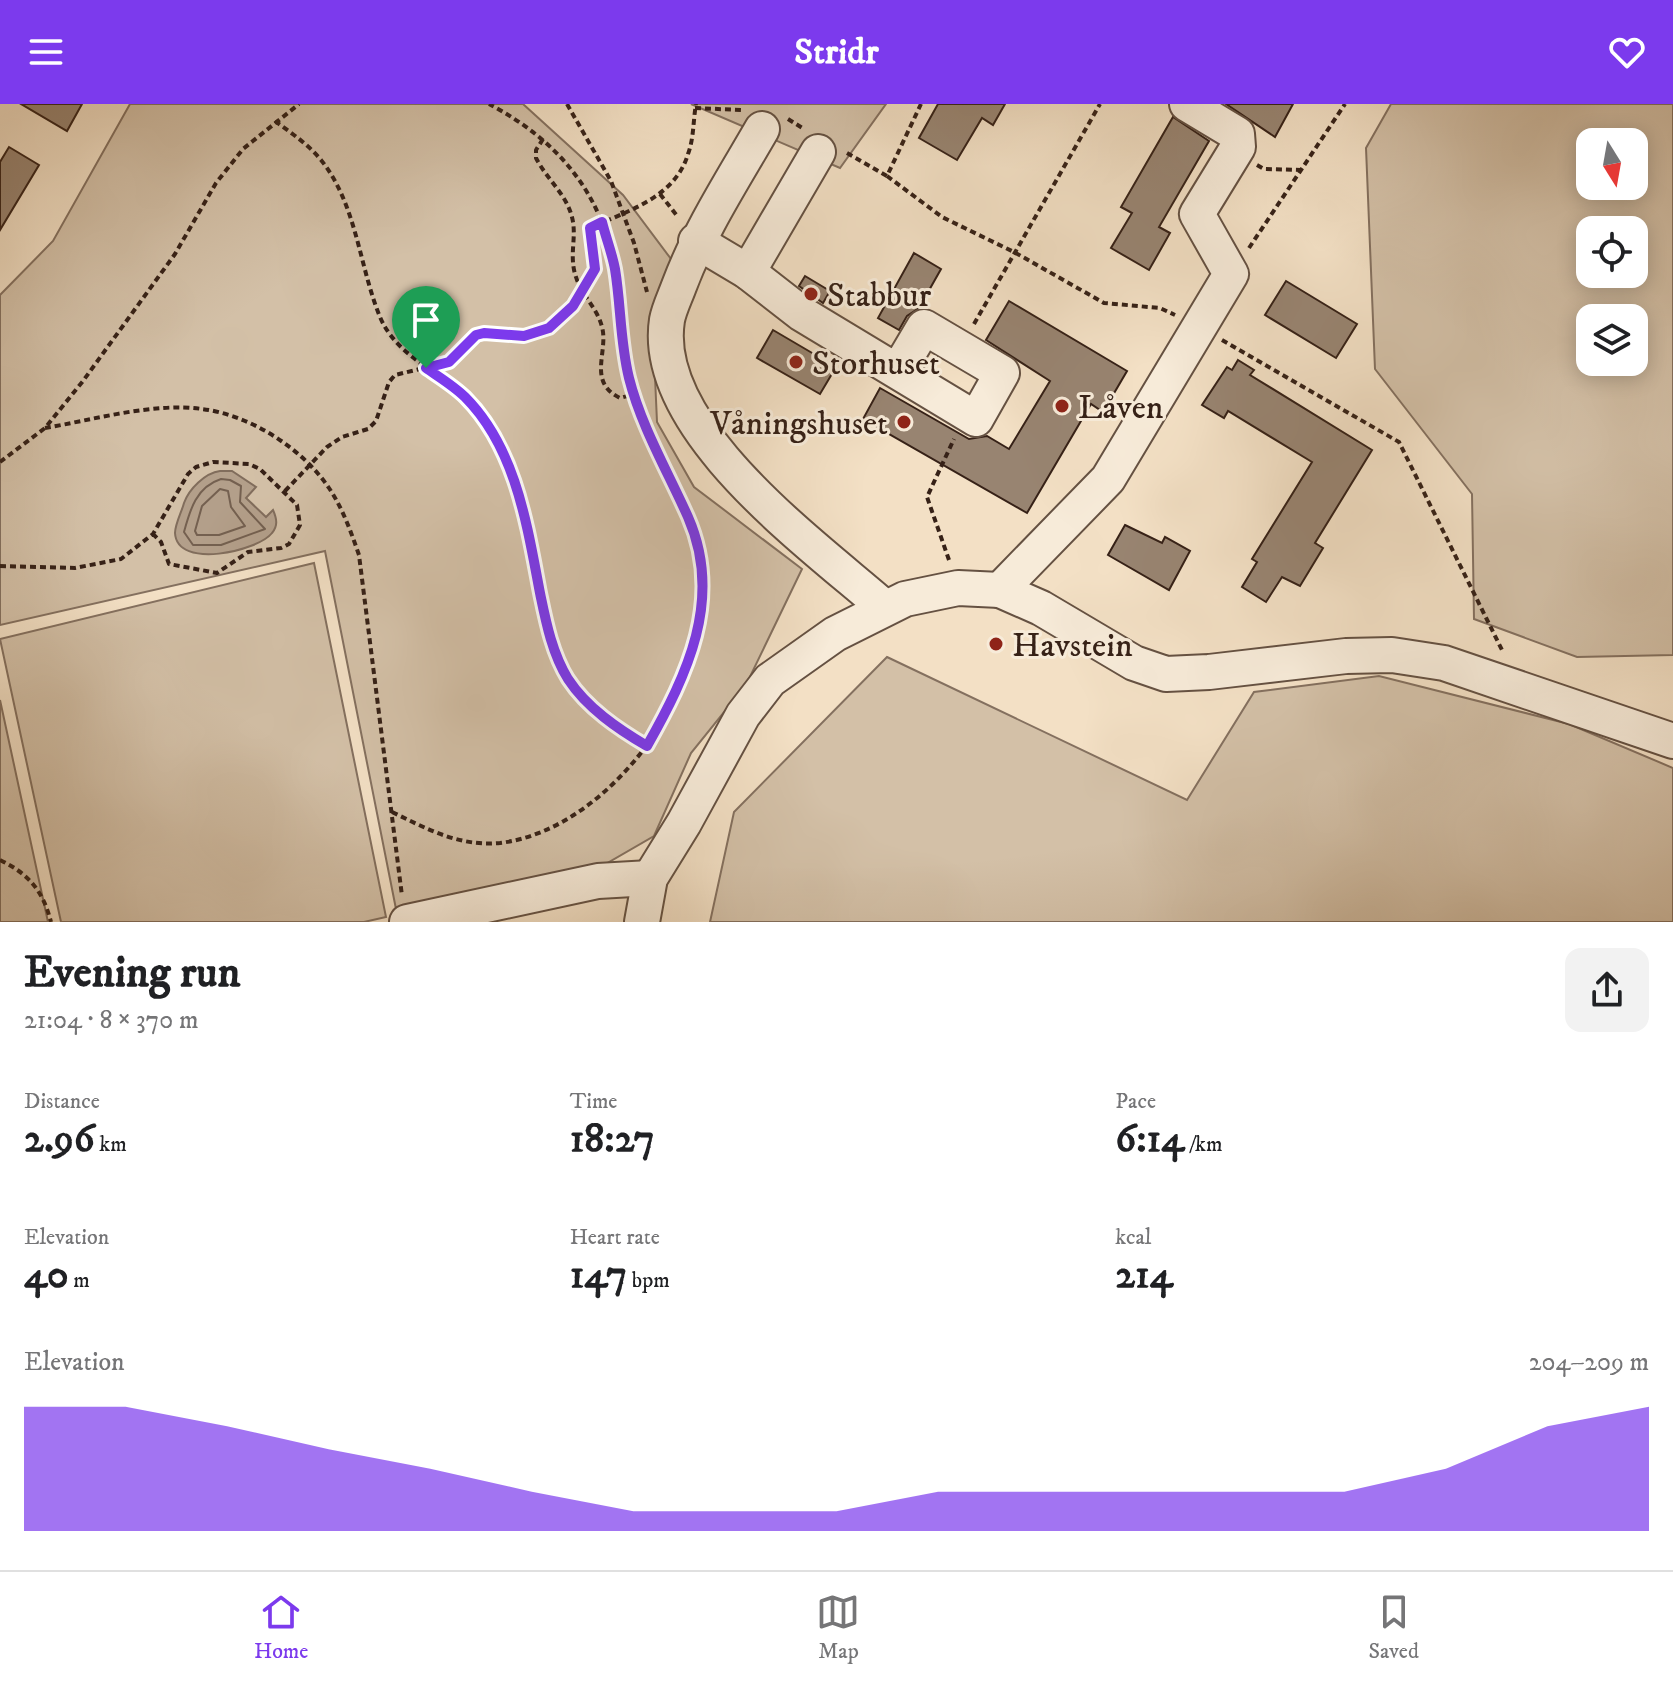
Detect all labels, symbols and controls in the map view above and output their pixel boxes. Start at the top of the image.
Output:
icon: menu [24,30,68,74]
text: Stridr [794,30,879,75]
icon: heart [1605,30,1649,74]
north arrow [1576,128,1648,200]
map controls [1576,128,1648,376]
button: locate [1576,216,1648,288]
place label: Stabbur [827,275,931,317]
marker: Stabbur [802,285,820,303]
pin [392,286,460,368]
icon: arrive [404,298,448,342]
button: layers [1576,304,1648,376]
place label: Storhuset [812,343,940,385]
marker: Storhuset [787,353,805,371]
place label: Låven [1078,387,1164,429]
marker: Låven [1053,397,1071,415]
place label: Våningshuset [709,403,888,445]
marker: Våningshuset [895,413,913,431]
place label: Havstein [1012,625,1133,667]
marker: Havstein [987,635,1005,653]
text: Evening run [24,946,241,1001]
button: share [1565,948,1649,1032]
text: 21:04 · 8 × 370 m [24,1004,198,1037]
text: Distance [24,1088,100,1115]
text: Time [570,1088,617,1115]
text: Pace [1115,1088,1156,1115]
text: 2.96 [24,1115,95,1165]
text: 18:27 [570,1115,655,1165]
text: 6:14 [1115,1115,1184,1165]
text: km [95,1131,127,1158]
text: /km [1184,1131,1222,1158]
text: Elevation [24,1224,109,1251]
text: Heart rate [570,1224,660,1251]
text: kcal [1115,1224,1151,1251]
text: 40 [24,1251,69,1301]
text: 147 [570,1251,627,1301]
text: 214 [1115,1251,1173,1301]
text: m [69,1267,90,1294]
text: bpm [627,1267,670,1294]
text: Elevation [24,1346,125,1379]
text: 204–209 m [1529,1346,1649,1379]
tab: Home [254,1590,308,1665]
tab: Map [816,1590,860,1665]
tab: Saved [1368,1590,1419,1665]

